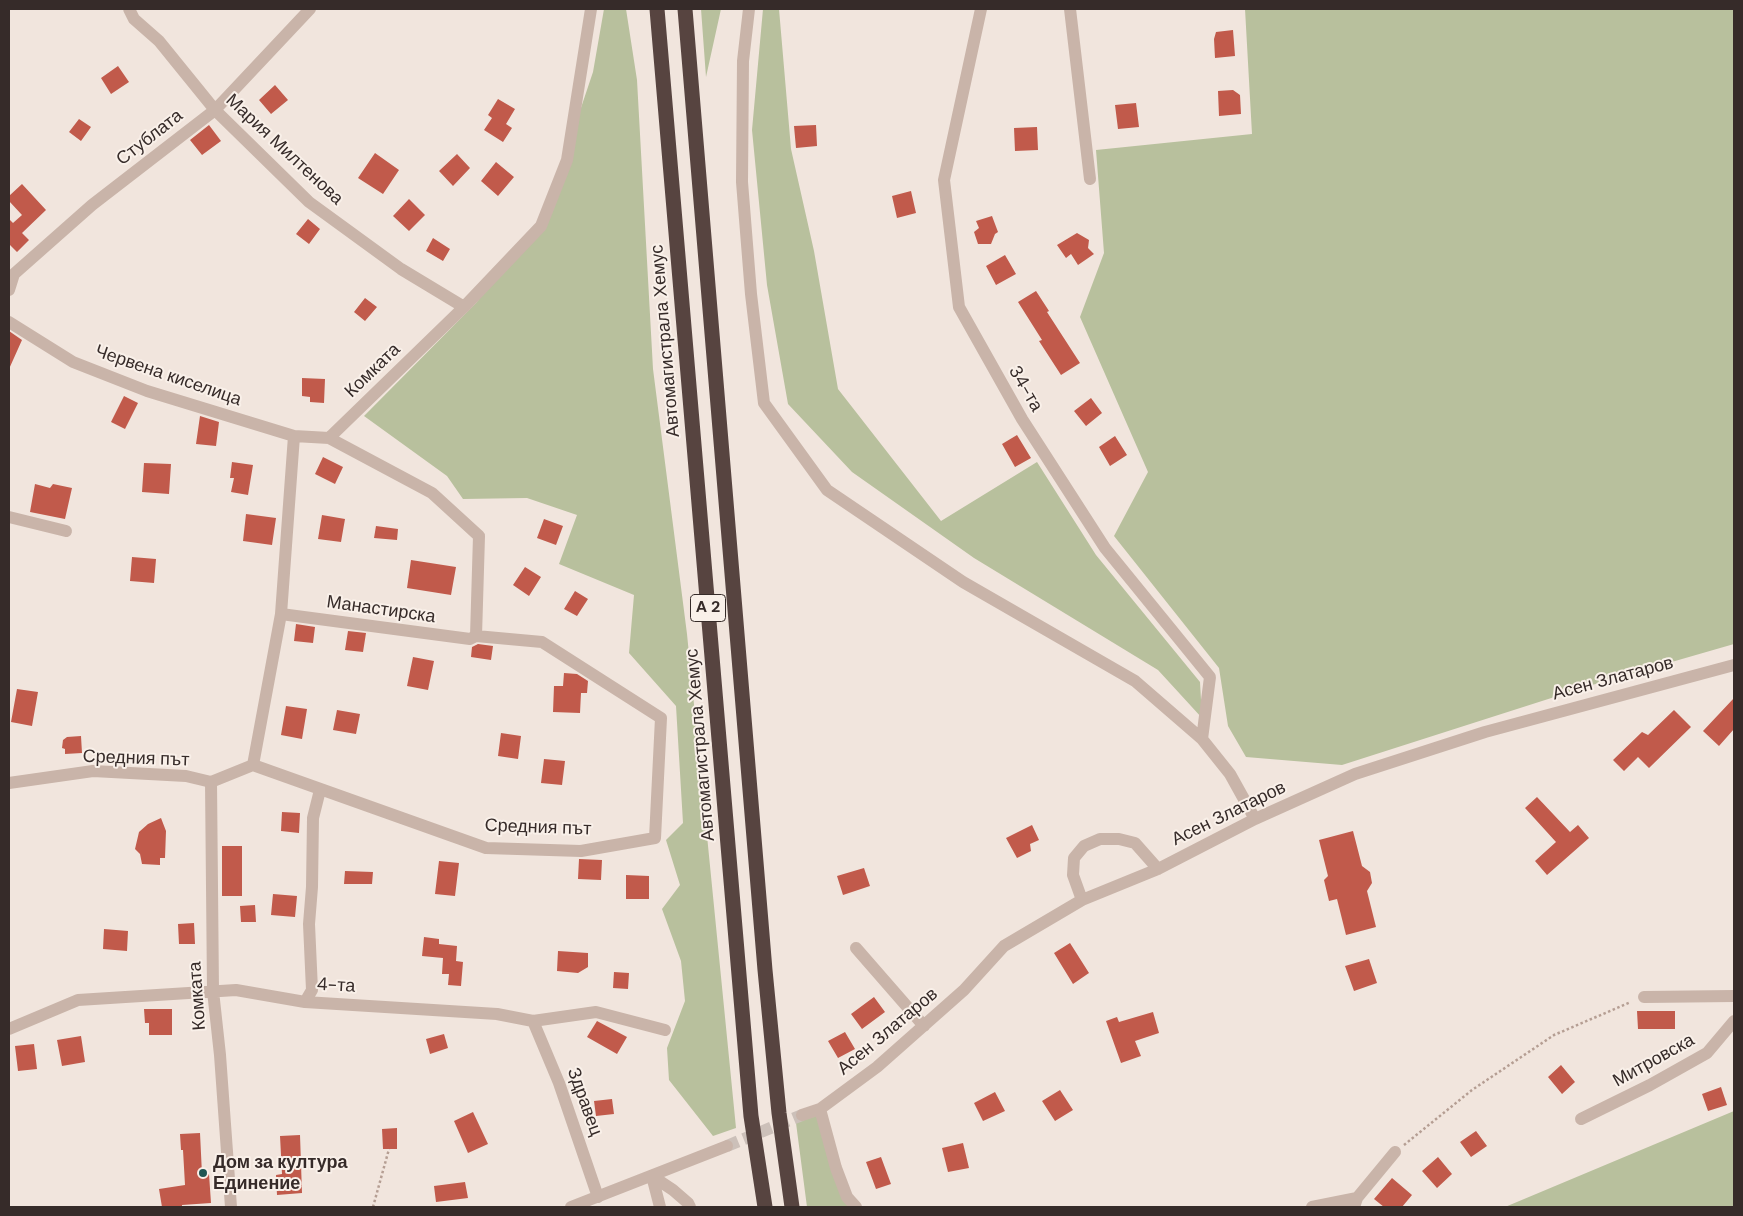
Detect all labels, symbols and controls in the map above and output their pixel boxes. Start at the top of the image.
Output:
street label: Мария Милтенова [221,90,347,210]
street label: Стублата [112,105,188,171]
street label: Автомагистрала Хемус [647,244,685,438]
street label: Комката [341,339,405,403]
street label: Червена киселица [92,341,244,411]
street label: 34-та [1003,362,1047,416]
street label: Манастирска [325,592,437,628]
road number: A 2 [690,594,726,622]
street label: Автомагистрала Хемус [682,648,720,842]
street label: Асен Златаров [1550,652,1676,706]
street label: Средния път [82,746,190,772]
street label: Асен Златаров [1168,777,1290,851]
street label: Средния път [484,815,592,841]
street label: Комката [185,961,211,1031]
street label: 4-та [316,974,356,998]
street label: Асен Златаров [833,984,943,1080]
street label: Митровска [1609,1030,1699,1092]
street label: Здравец [562,1065,606,1139]
place label: Дом за култура Единение [213,1152,348,1194]
marker: Дом за култура Единение [197,1167,209,1179]

